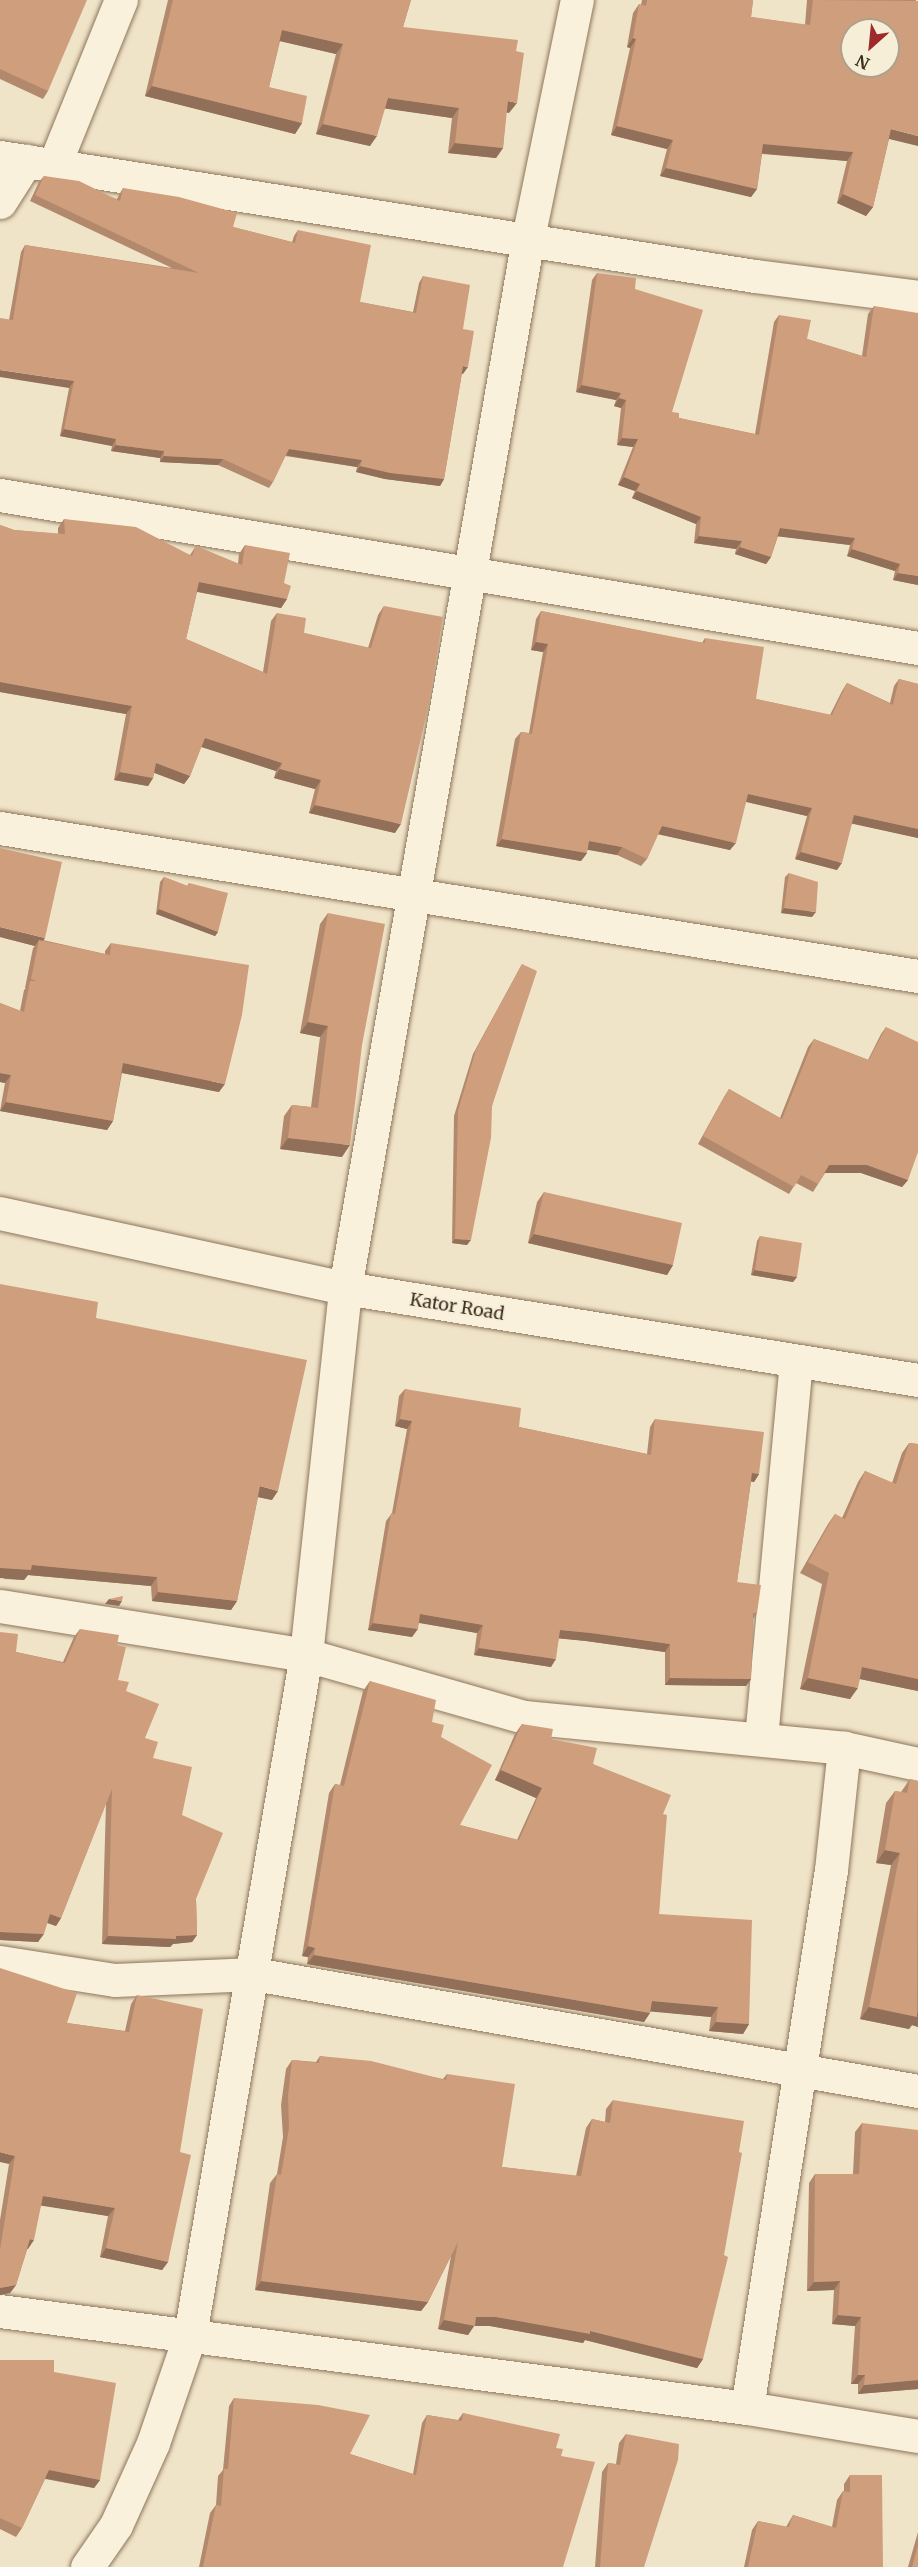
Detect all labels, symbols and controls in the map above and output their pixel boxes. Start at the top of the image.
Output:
north arrow [840,18,900,78]
text: N [853,50,873,74]
street label: Kator Road [408,1289,506,1325]

